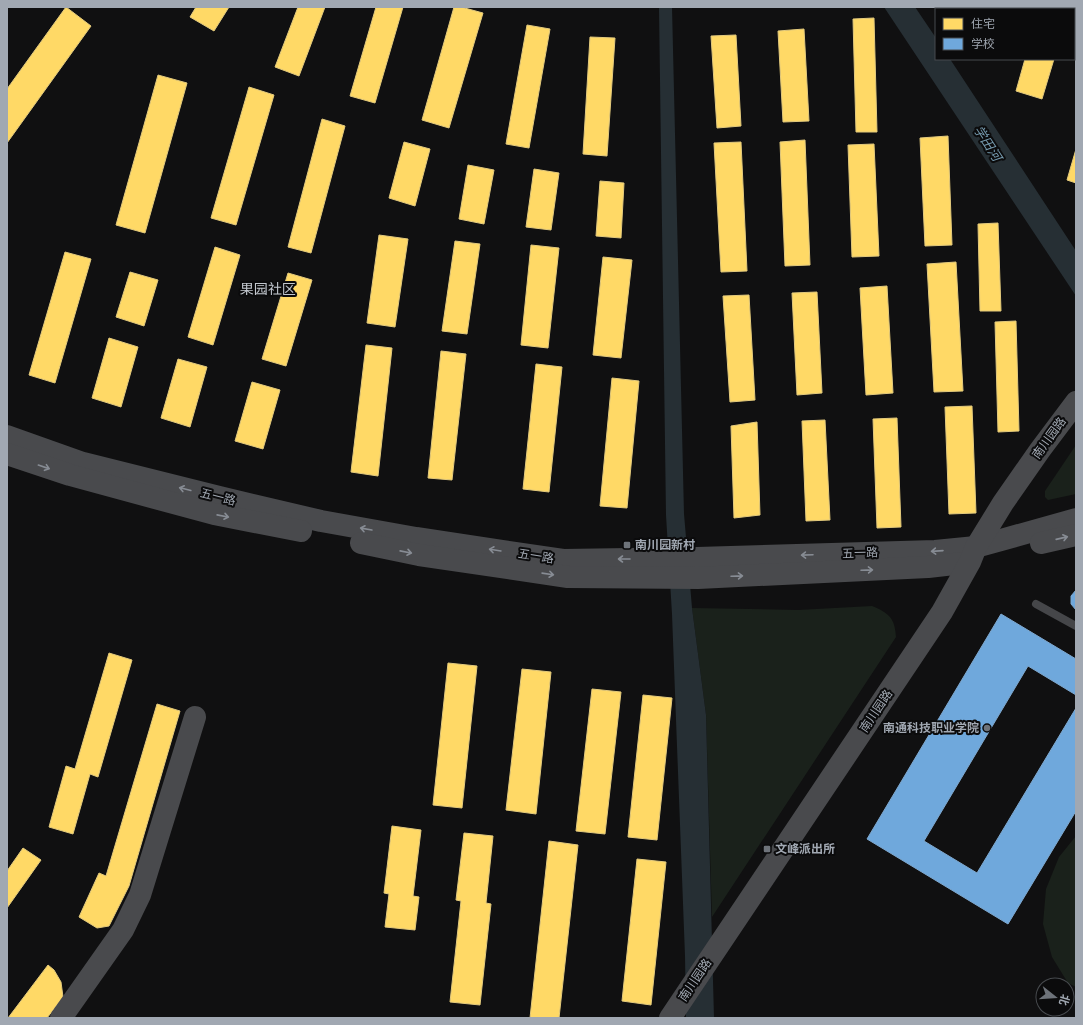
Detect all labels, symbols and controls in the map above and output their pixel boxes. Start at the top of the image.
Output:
legend [935,8,1075,60]
text: 住宅 [971,16,995,31]
text: 学校 [971,36,995,51]
water label: 学田河 [970,122,1007,167]
district label: 果园社区 [240,280,296,298]
street label: 南川园路 [1028,414,1069,462]
one-way arrow [37,463,49,471]
one-way arrow [179,485,192,492]
street label: 五一路 [199,485,237,508]
one-way arrow [216,512,229,520]
one-way arrow [360,525,373,533]
one-way arrow [1055,534,1068,542]
place label: 南川园新村 [635,537,695,552]
marker: 南川园新村 [622,540,632,550]
street label: 五一路 [842,544,878,561]
street label: 五一路 [517,545,555,566]
one-way arrow [489,546,502,554]
one-way arrow [931,547,944,554]
one-way arrow [399,548,412,556]
one-way arrow [801,551,814,559]
one-way arrow [618,555,631,563]
one-way arrow [860,566,873,574]
one-way arrow [541,570,554,578]
one-way arrow [730,572,743,579]
street label: 南川园路 [856,687,895,735]
place label: 南通科技职业学院 [883,720,979,735]
marker: 南通科技职业学院 [982,723,992,733]
place label: 文峰派出所 [775,841,835,856]
marker: 文峰派出所 [762,844,772,854]
street label: 南川园路 [675,956,714,1004]
north arrow [1035,977,1075,1017]
text: 北 [1056,993,1073,1007]

